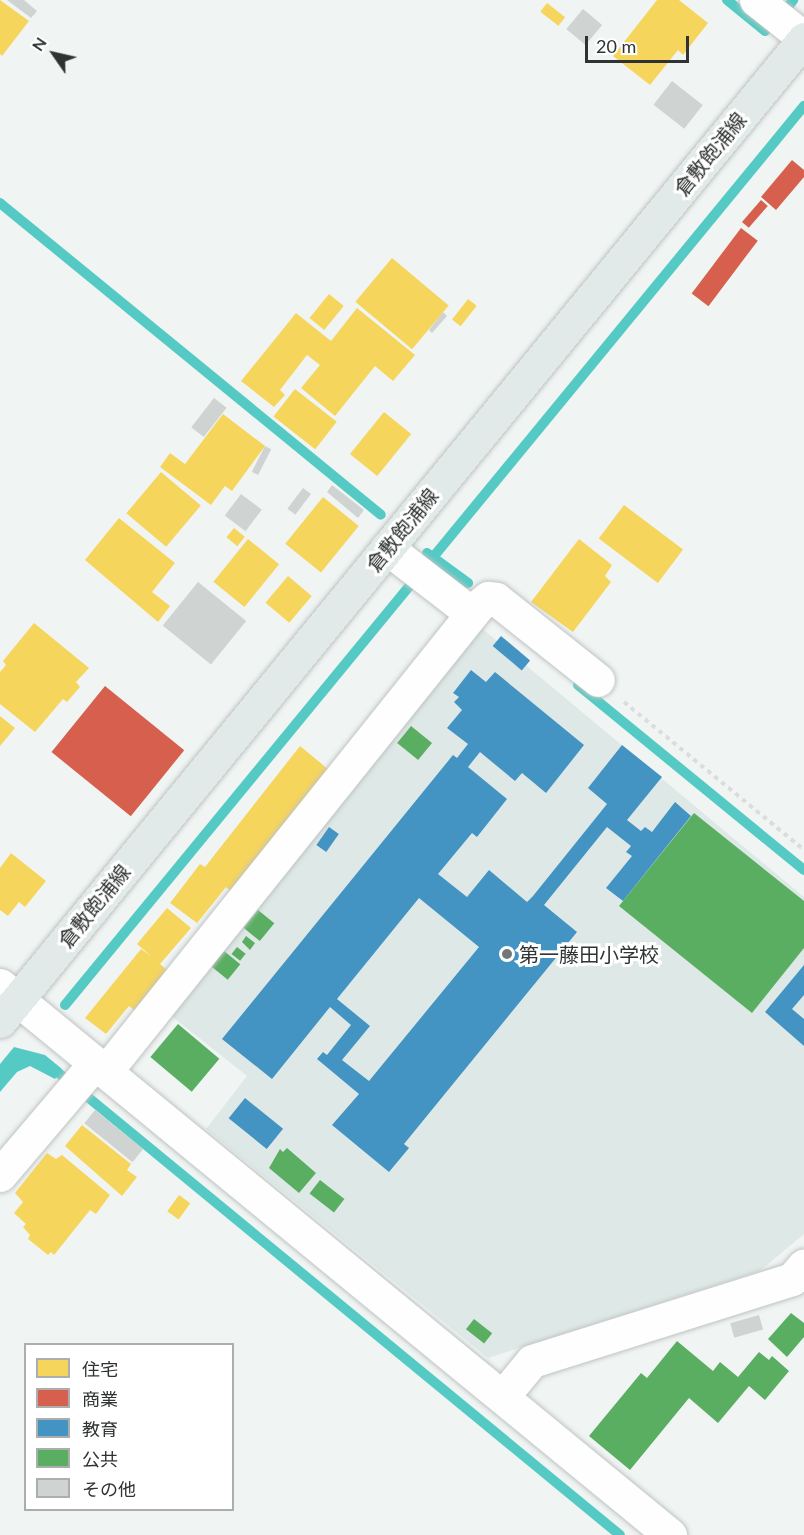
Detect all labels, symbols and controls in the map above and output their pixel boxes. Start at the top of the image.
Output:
north arrow [24,24,84,84]
scale bar [588,24,692,62]
text: N [27,33,50,54]
text: 20 m [596,35,636,57]
street label: 倉敷飽浦線 [669,108,751,200]
street label: 倉敷飽浦線 [361,484,443,576]
street label: 倉敷飽浦線 [53,860,135,952]
place label: 第一藤田小学校 [519,942,659,966]
marker: 第一藤田小学校 [500,947,514,961]
legend [24,1343,234,1511]
text: 住宅 [82,1358,118,1380]
text: 商業 [82,1388,118,1410]
text: 教育 [82,1418,118,1440]
text: 公共 [82,1448,118,1470]
text: その他 [82,1478,136,1500]

